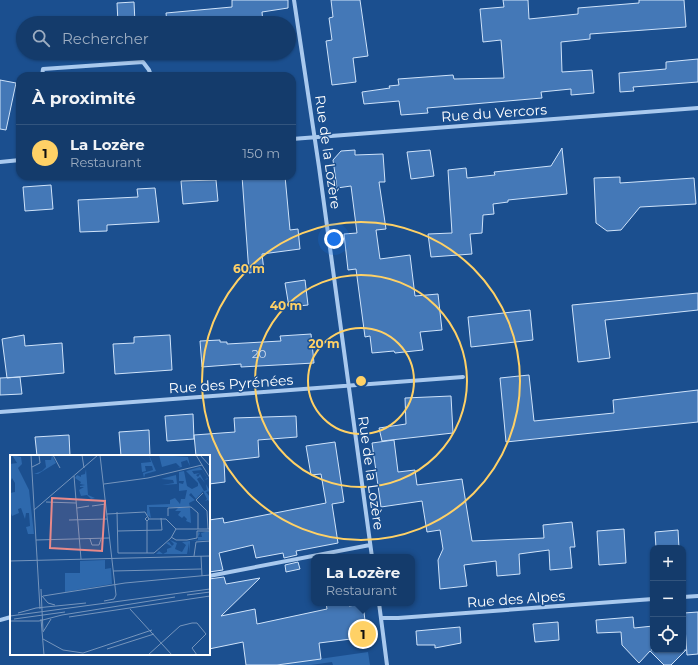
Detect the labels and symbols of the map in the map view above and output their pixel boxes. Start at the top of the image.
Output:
street label: Rue de la Lozère [311,94,345,210]
street label: Rue du Vercors [440,100,548,126]
your location [324,229,344,249]
text: 60 m [233,261,265,276]
text: 40 m [270,298,302,313]
text: 20 m [308,336,340,351]
house number: 20 [252,346,266,361]
street label: Rue des Pyrénées [168,371,294,397]
centre of rings [354,374,368,388]
street label: Rue de la Lozère [354,415,388,531]
inset map [10,455,210,655]
street label: Rue des Alpes [466,587,566,611]
pin: 1 [350,619,376,649]

